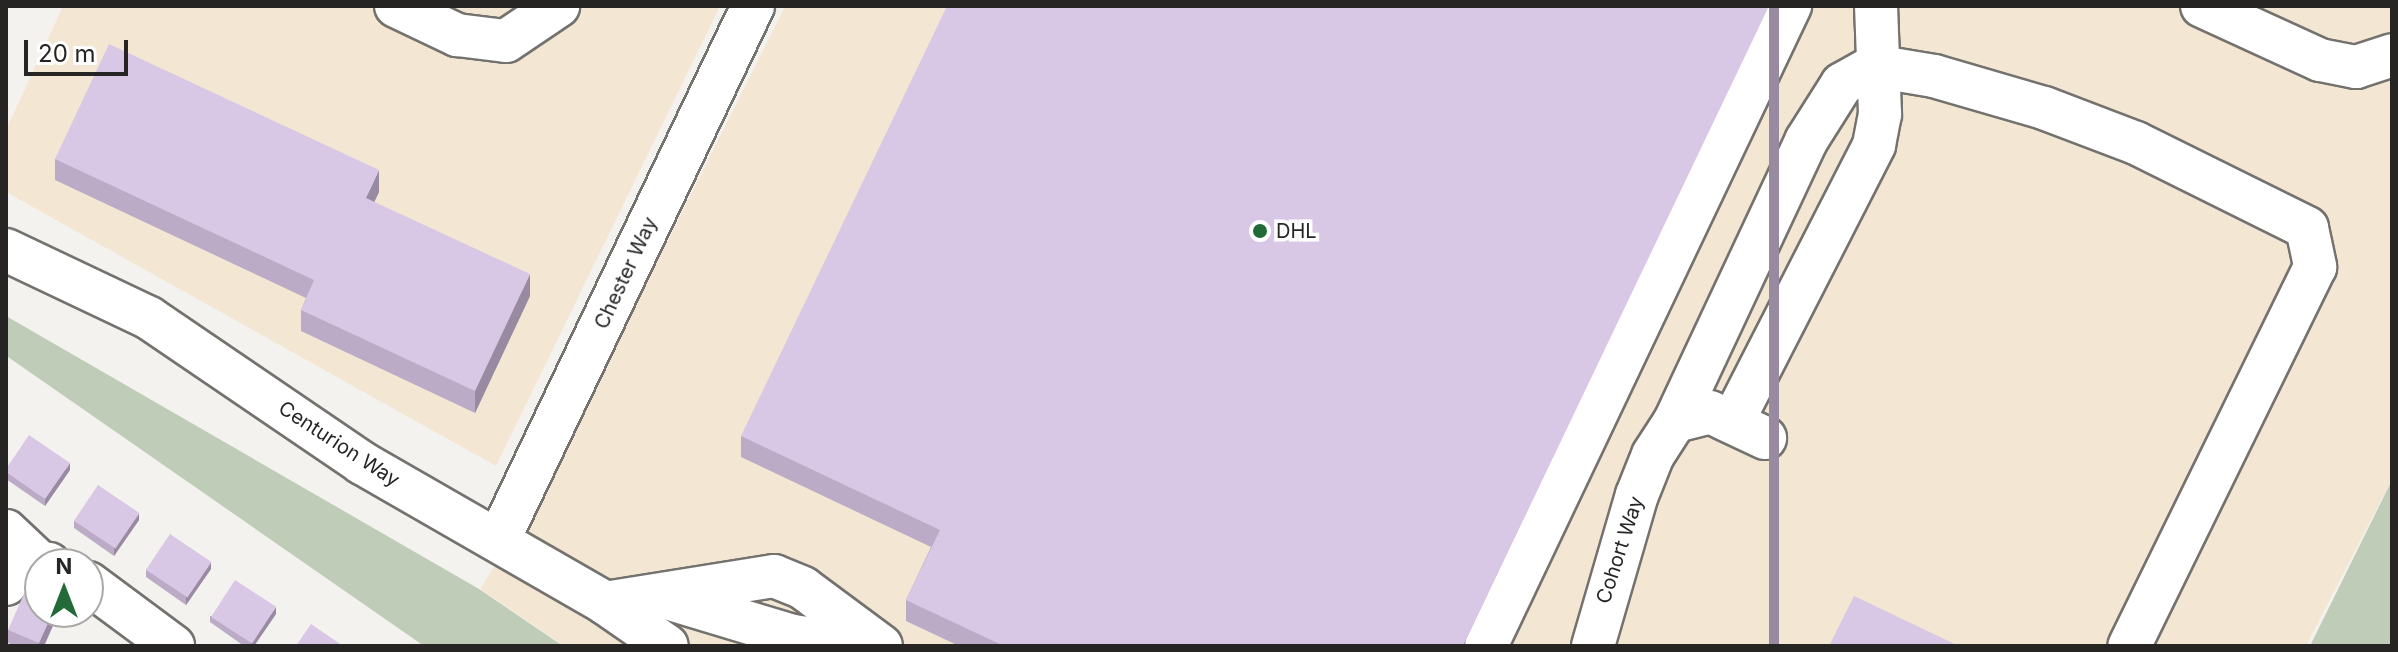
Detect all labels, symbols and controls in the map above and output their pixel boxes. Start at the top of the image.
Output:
scale bar [28,24,132,74]
text: 20 m [38,39,96,68]
street label: Chester Way [590,213,662,333]
place label: DHL [1276,219,1317,243]
marker: DHL [1251,222,1269,240]
street label: Centurion Way [274,396,404,492]
street label: Cohort Way [1591,493,1649,607]
north arrow [24,548,104,628]
text: N [56,553,72,579]

